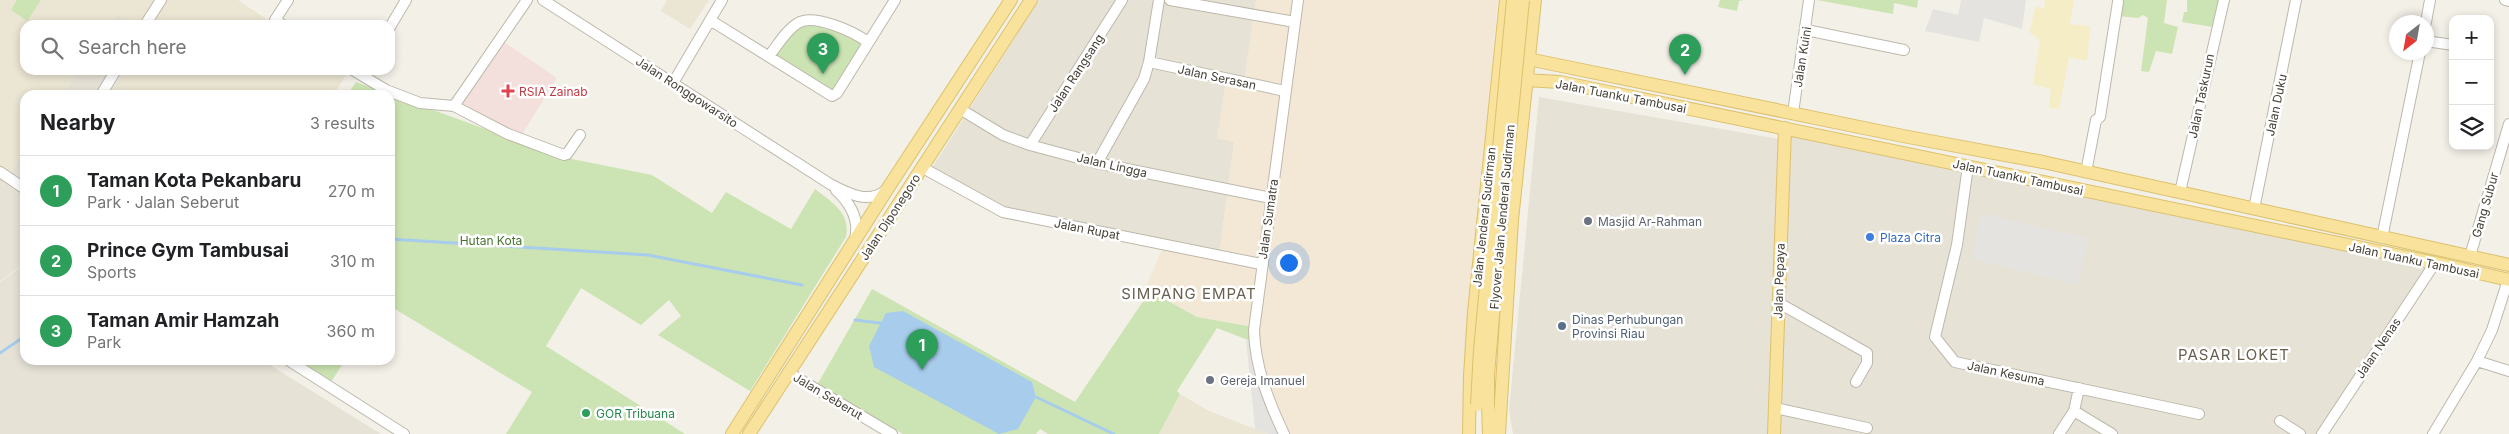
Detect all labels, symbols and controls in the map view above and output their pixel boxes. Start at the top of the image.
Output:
north arrow [2389,15,2434,60]
map controls [2449,15,2494,150]
button: + [2449,15,2494,60]
search box [20,20,395,75]
street label: Jalan Kuini [1790,25,1814,88]
street label: Jalan Rangsang [1045,31,1107,115]
pin: 3 [807,33,839,74]
icon: search [38,34,66,62]
pin: 2 [1669,34,1701,75]
text: Search here [78,36,187,59]
street label: Jalan Taskurun [2185,52,2217,140]
street label: Jalan Ronggowarsito [633,53,741,131]
button: − [2449,60,2494,105]
street label: Jalan Serasan [1176,61,1258,93]
street label: Jalan Duku [2262,73,2290,137]
street label: Jalan Tuanku Tambusai [1554,76,1688,116]
marker: RSIA Zainab [501,84,515,98]
place label: RSIA Zainab [519,84,588,99]
button: layers [2449,105,2494,150]
text: Nearby [40,110,115,135]
text: 3 results [310,113,375,133]
street label: Flyover Jalan Jenderal Sudirman [1486,124,1518,310]
street label: Jalan Jenderal Sudirman [1469,146,1499,288]
street label: Jalan Lingga [1075,150,1149,180]
street label: Jalan Tuanku Tambusai [1951,156,2085,198]
text: Taman Kota Pekanbaru [87,169,301,192]
street label: Gang Subur [2469,170,2502,239]
street label: Jalan Diponegoro [856,171,924,263]
street label: Jalan Sumatra [1255,178,1281,260]
text: 1 [53,181,59,201]
text: 270 m [328,181,375,201]
text: Park · Jalan Seberut [87,192,239,212]
place label: Masjid Ar-Rahman [1598,214,1702,229]
street label: Jalan Rupat [1053,215,1121,243]
marker: Masjid Ar-Rahman [1582,215,1594,227]
place label: Plaza Citra [1880,230,1941,245]
marker: Plaza Citra [1864,231,1876,243]
park label: Hutan Kota [460,233,522,248]
text: Prince Gym Tambusai [87,239,289,262]
street label: Jalan Tuanku Tambusai [2347,239,2481,281]
street label: Jalan Pepaya [1770,243,1788,319]
your location [1276,250,1302,276]
text: 2 [51,251,61,271]
text: 310 m [330,251,375,271]
text: Sports [87,262,136,282]
district label: SIMPANG EMPAT [1121,284,1257,303]
text: Taman Amir Hamzah [87,309,279,332]
place label: Dinas Perhubungan Provinsi Riau [1572,312,1683,341]
street label: Jalan Nenas [2352,315,2404,381]
marker: Dinas Perhubungan Provinsi Riau [1556,320,1568,332]
text: 3 [51,321,61,341]
text: 360 m [327,321,375,341]
pin: 1 [906,329,938,370]
text: Park [87,332,121,352]
district label: PASAR LOKET [2178,345,2290,364]
street label: Jalan Kesuma [1966,357,2046,389]
street label: Jalan Seberut [791,369,865,423]
place label: Gereja Imanuel [1220,373,1305,388]
marker: Gereja Imanuel [1204,374,1216,386]
place label: GOR Tribuana [596,406,675,421]
marker: GOR Tribuana [580,407,592,419]

